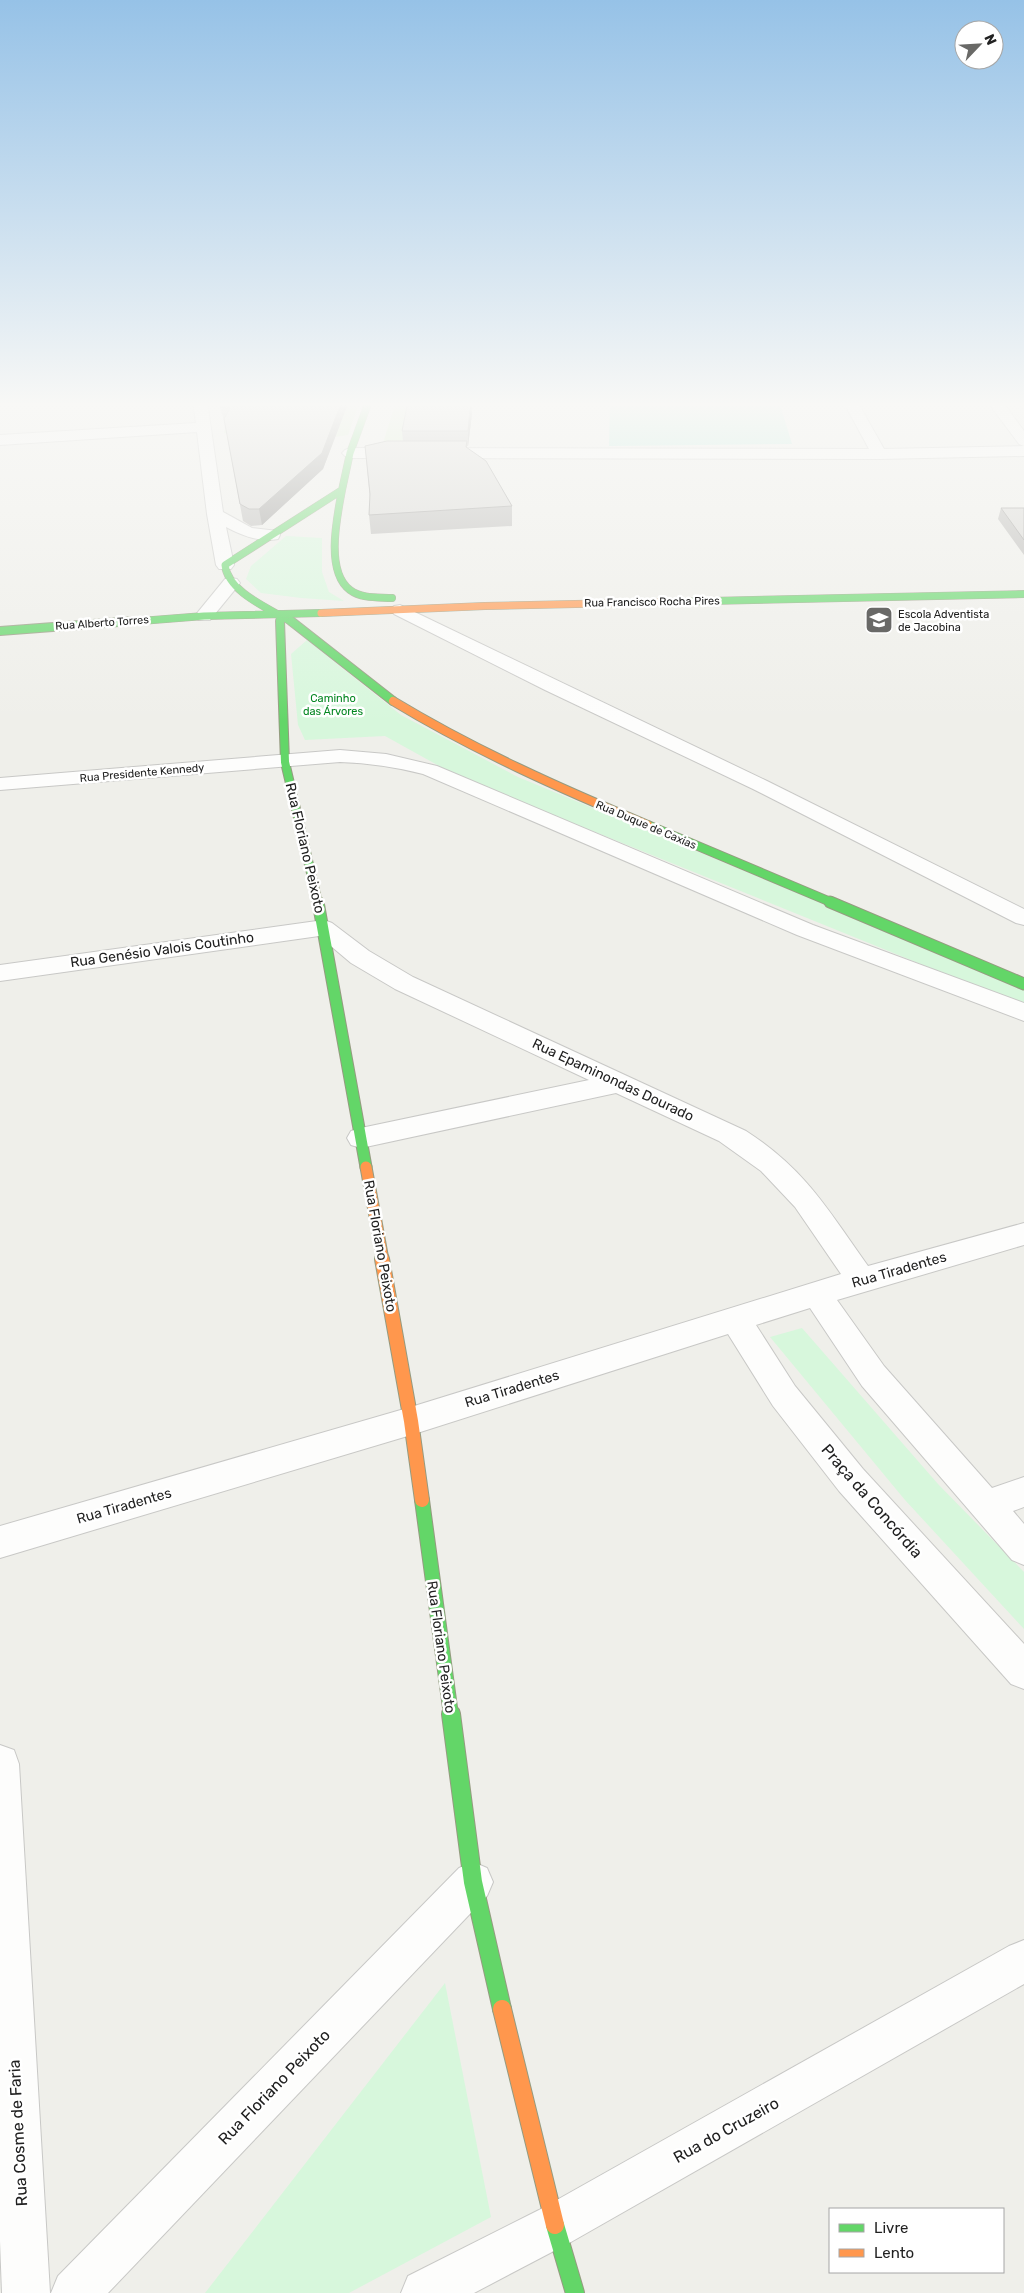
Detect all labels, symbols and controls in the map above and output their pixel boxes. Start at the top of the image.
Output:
north arrow [954,20,1004,70]
text: N [980,32,1000,48]
street label: Rua Francisco Rocha Pires [584,594,720,610]
school or university icon: Escola Adventista de Jacobina [864,605,894,635]
place label: Escola Adventista de Jacobina [898,608,989,634]
street label: Rua Alberto Torres [55,613,150,633]
park label: Caminho das Árvores [303,692,364,718]
street label: Rua Presidente Kennedy [79,761,205,785]
street label: Rua Floriano Peixoto [282,781,328,915]
street label: Rua Duque de Caxias [594,798,699,852]
street label: Rua Genésio Valois Coutinho [69,929,255,971]
street label: Rua Epaminondas Dourado [530,1035,696,1125]
street label: Rua Floriano Peixoto [360,1179,400,1313]
street label: Rua Tiradentes [850,1248,948,1292]
street label: Rua Tiradentes [463,1367,561,1411]
street label: Praça da Concórdia [817,1440,927,1562]
street label: Rua Tiradentes [75,1484,173,1528]
street label: Rua Floriano Peixoto [423,1580,459,1714]
street label: Rua Floriano Peixoto [214,2025,334,2149]
street label: Rua Cosme de Faria [5,2059,31,2207]
street label: Rua do Cruzeiro [670,2093,782,2167]
legend [829,2208,1004,2273]
text: Livre [874,2219,908,2237]
text: Lento [874,2244,914,2262]

